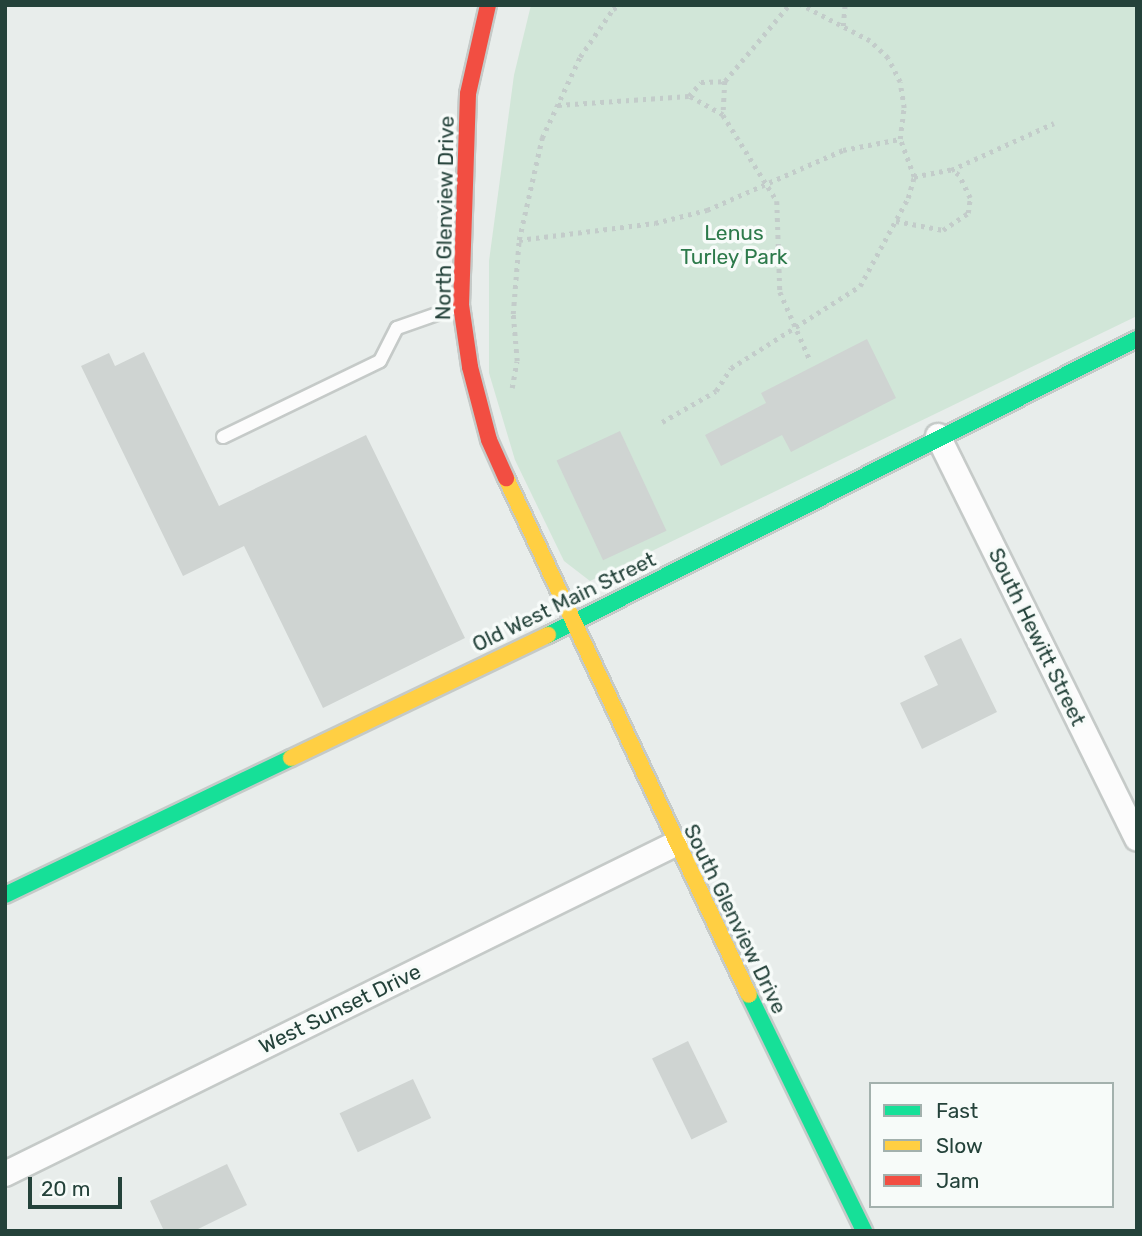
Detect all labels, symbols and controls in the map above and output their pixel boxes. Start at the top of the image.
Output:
street label: North Glenview Drive [431,115,459,321]
park label: Lenus Turley Park [680,220,788,270]
street label: South Hewitt Street [983,544,1091,730]
street label: Old West Main Street [468,547,660,657]
street label: South Glenview Drive [678,820,792,1018]
street label: West Sunset Drive [255,959,425,1059]
legend [869,1082,1114,1208]
text: Fast [936,1098,978,1123]
text: Slow [936,1133,983,1158]
scale bar [32,1162,126,1206]
text: Jam [936,1168,980,1193]
text: 20 m [41,1176,90,1201]

